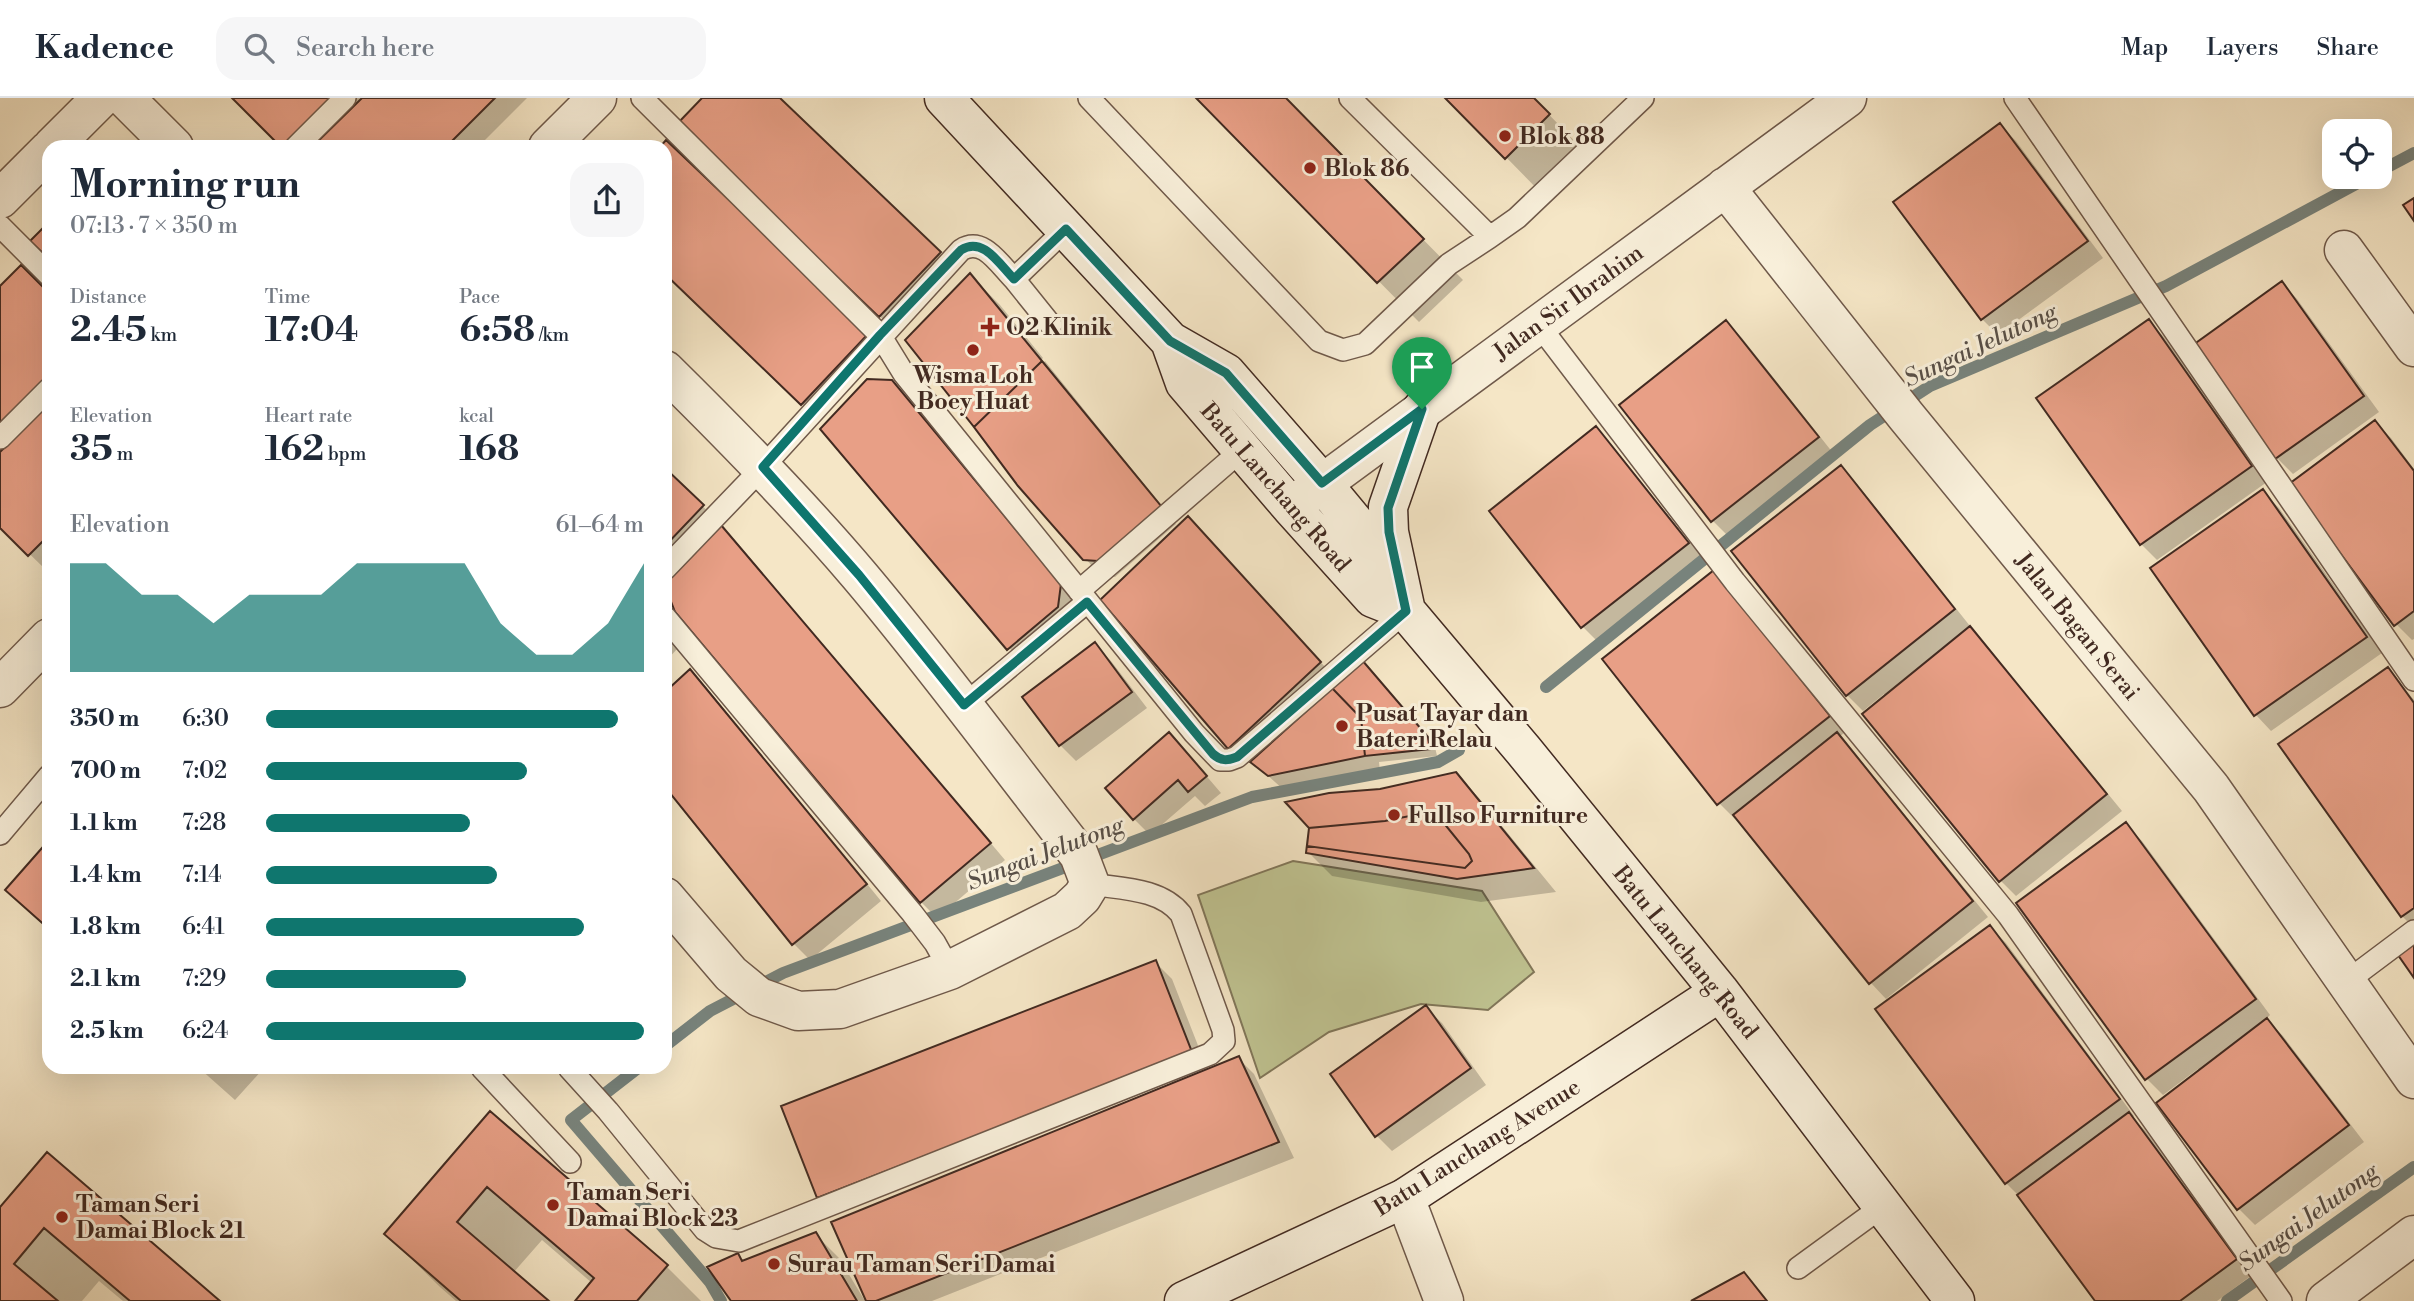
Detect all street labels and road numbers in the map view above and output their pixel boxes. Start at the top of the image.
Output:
street label: Jalan Sir Ibrahim [1487,239,1649,367]
street label: Batu Lanchang Road [1194,397,1356,578]
street label: Jalan Bagan Serai [2008,546,2145,706]
street label: Batu Lanchang Road [1606,860,1764,1045]
street label: Batu Lanchang Avenue [1369,1073,1586,1223]

